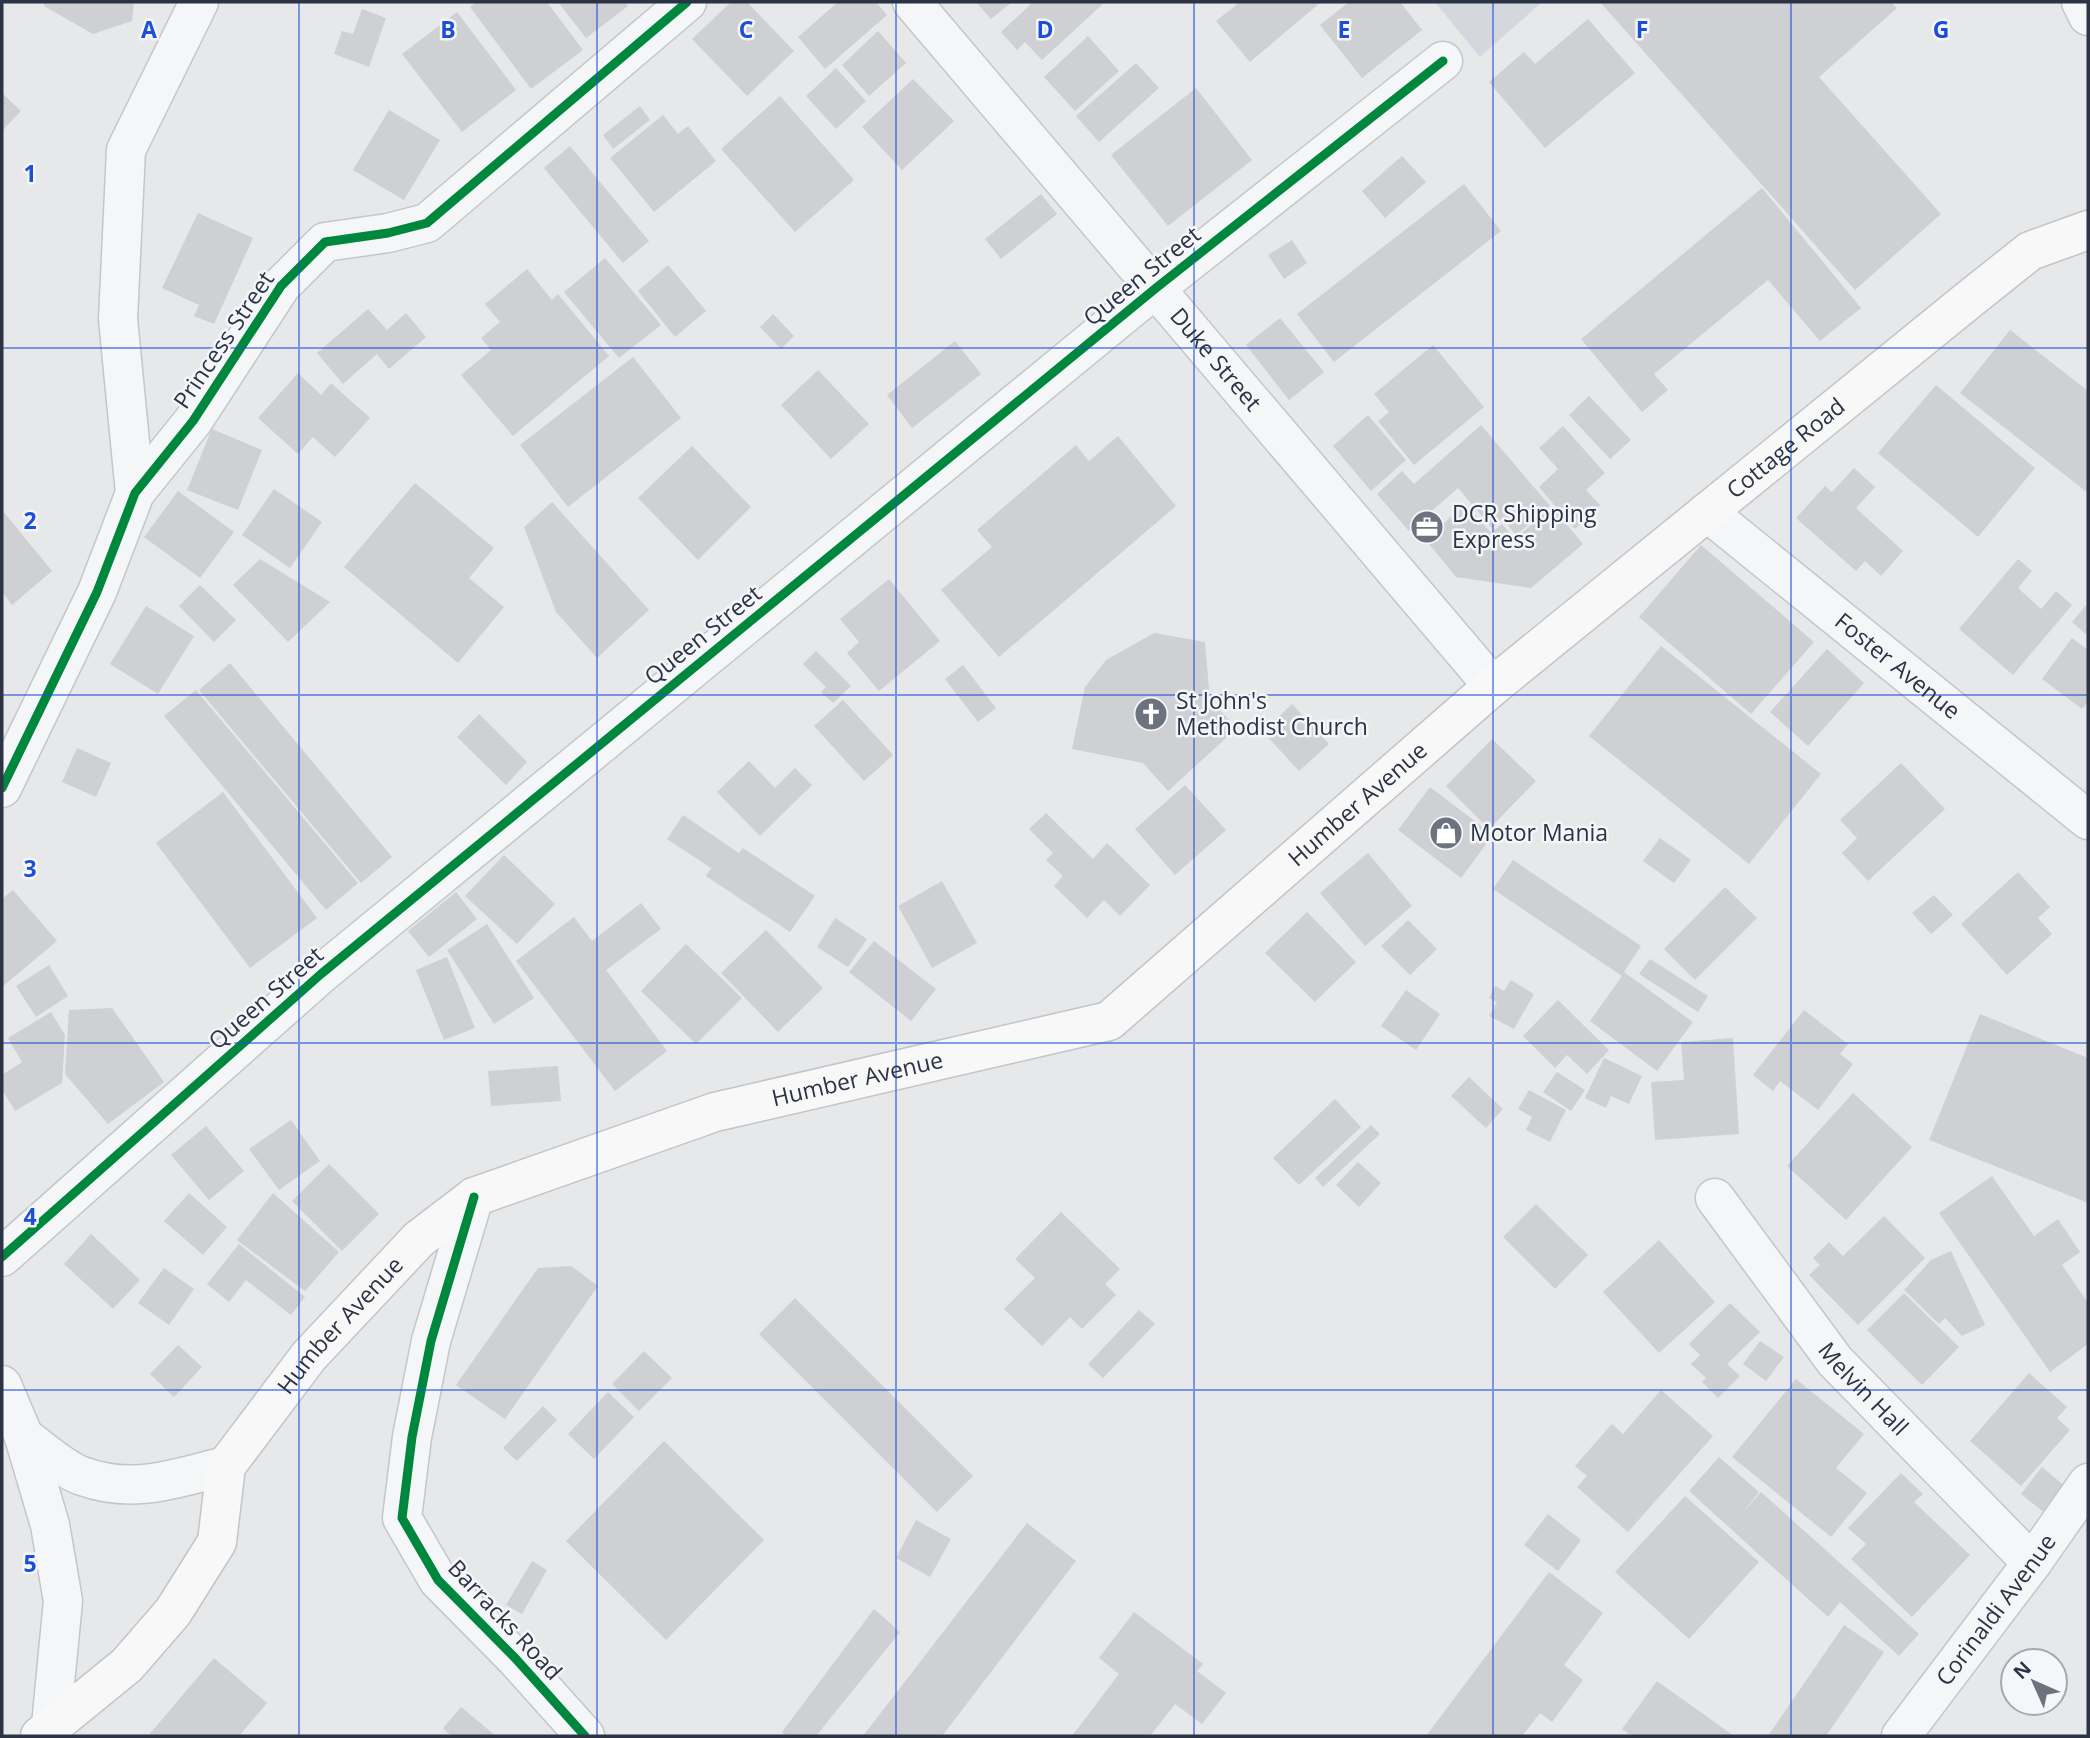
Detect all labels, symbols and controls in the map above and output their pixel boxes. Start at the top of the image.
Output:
text: A [141,13,157,45]
text: B [440,13,456,45]
text: C [739,13,753,45]
text: D [1036,13,1054,45]
text: E [1338,13,1350,45]
text: F [1636,13,1648,45]
text: G [1933,13,1949,45]
text: 1 [23,157,37,189]
street label: Queen Street [1076,218,1207,332]
street label: Princess Street [165,264,281,414]
street label: Duke Street [1163,300,1269,417]
street label: Cottage Road [1719,390,1851,505]
place label: DCR Shipping Express [1452,497,1597,555]
text: 2 [23,504,37,536]
office icon: DCR Shipping Express [1408,508,1446,546]
street label: Queen Street [637,577,768,691]
street label: Foster Avenue [1828,605,1968,726]
place label: St John's Methodist Church [1176,684,1368,742]
church icon: St John's Methodist Church [1132,695,1170,733]
street label: Humber Avenue [1280,734,1433,873]
shop icon: Motor Mania [1427,814,1465,852]
place label: Motor Mania [1470,816,1608,848]
text: 3 [23,852,37,884]
street label: Queen Street [201,939,329,1056]
street label: Humber Avenue [768,1043,946,1113]
text: 4 [23,1200,37,1232]
street label: Humber Avenue [269,1249,410,1400]
street label: Melvin Hall [1811,1335,1916,1442]
street label: Corinaldi Avenue [1928,1527,2063,1692]
text: 5 [23,1547,37,1579]
street label: Barracks Road [441,1552,570,1687]
north arrow [1999,1647,2069,1717]
text: N [2007,1655,2037,1685]

